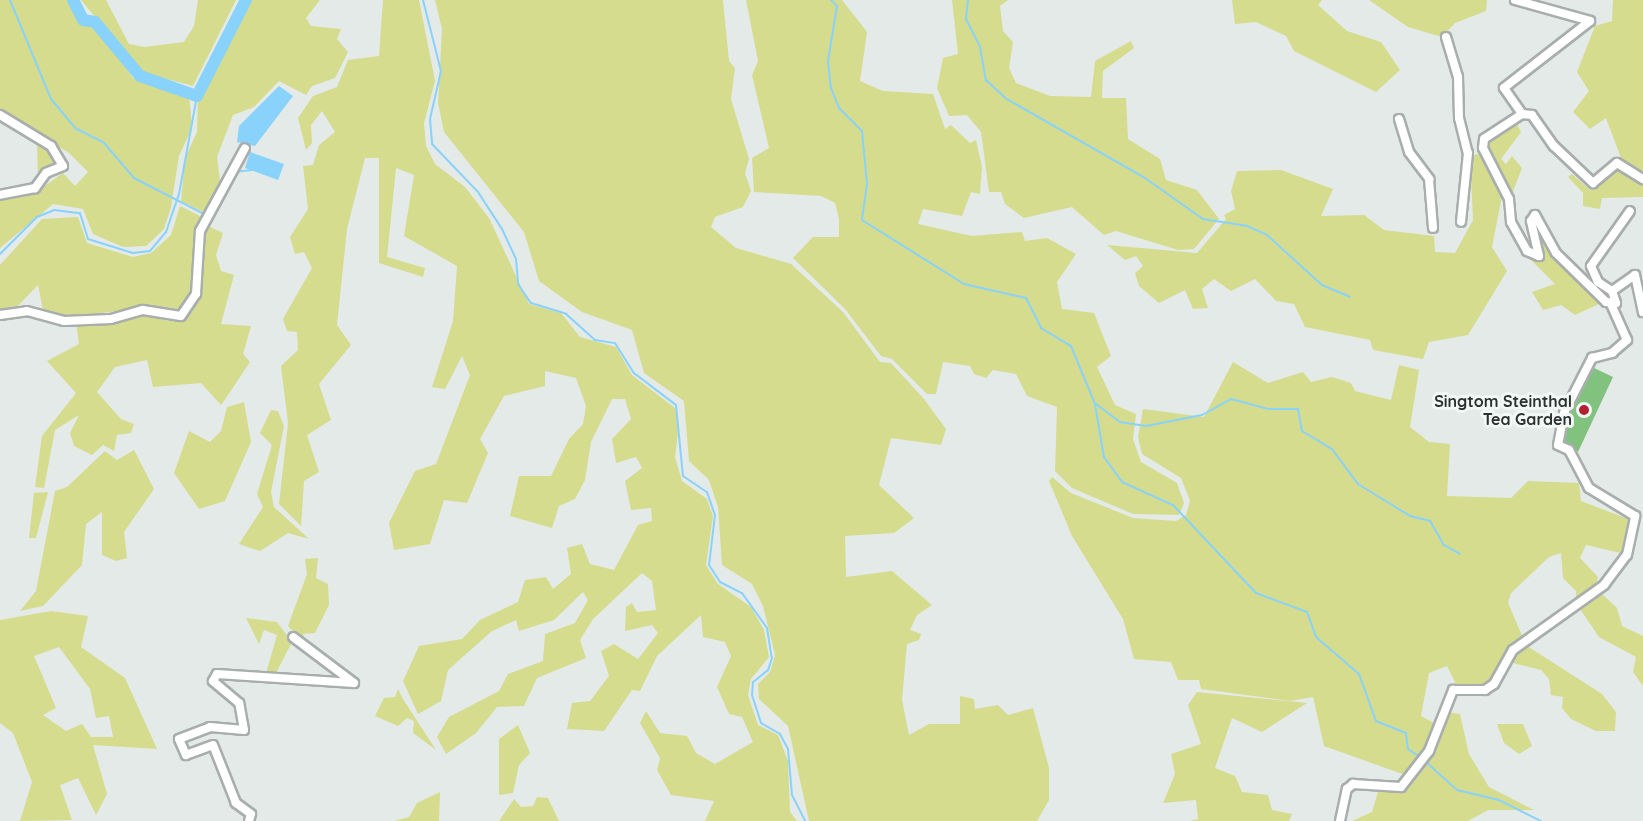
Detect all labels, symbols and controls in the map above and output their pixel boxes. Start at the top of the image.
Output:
place label: Singtom Steinthal Tea Garden [1434,391,1572,429]
marker: Singtom Steinthal Tea Garden [1577,403,1591,417]

